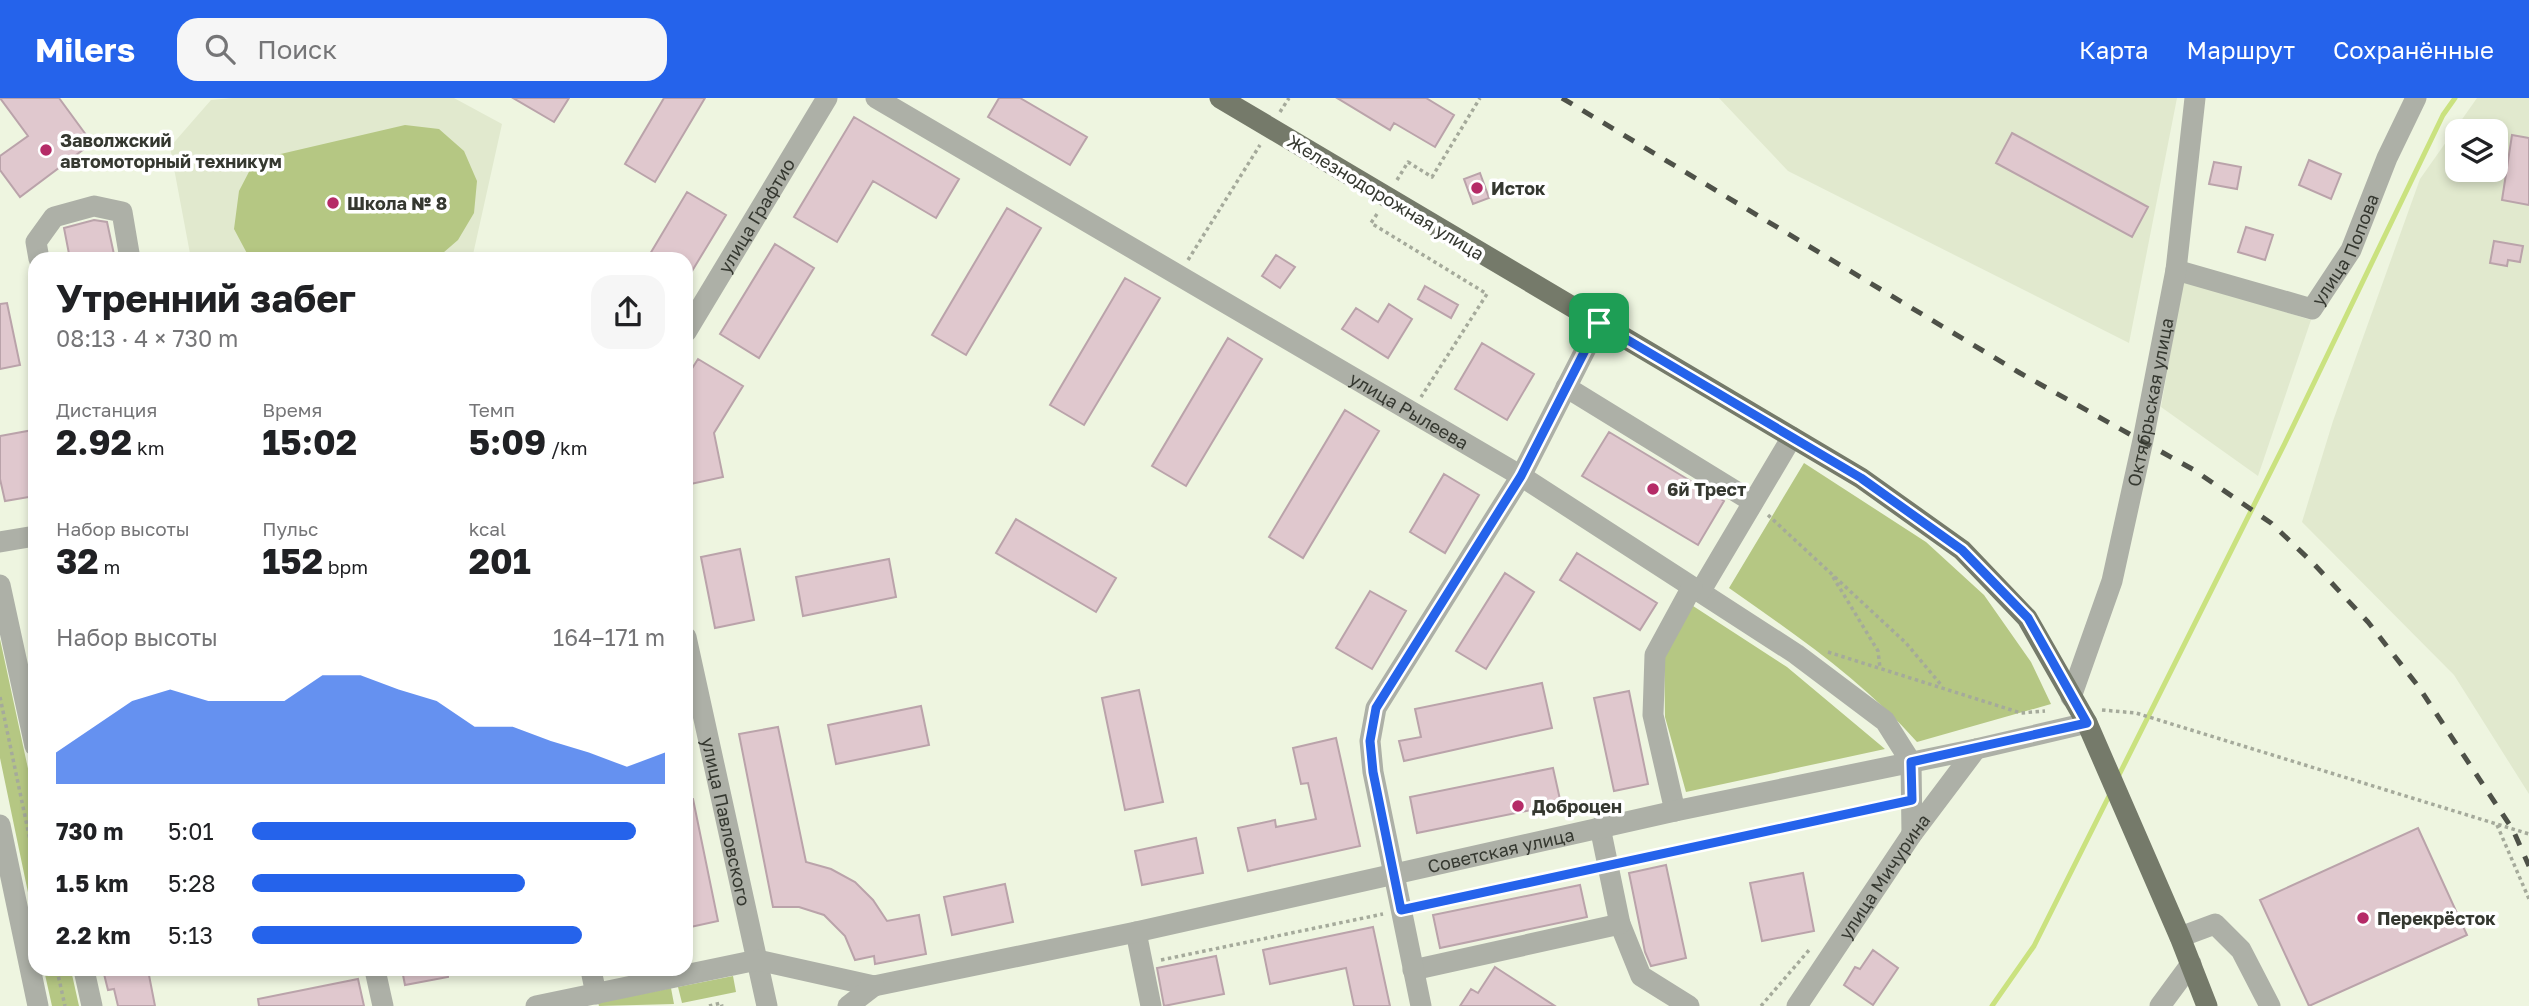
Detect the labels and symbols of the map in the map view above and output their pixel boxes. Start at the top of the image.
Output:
place label: Заволжский автомоторный техникум [60,129,282,172]
street label: Железнодорожная улица [1284,130,1488,264]
marker: Заволжский автомоторный техникум [38,142,54,158]
street label: улица Графтио [713,154,799,277]
place label: Исток [1491,177,1546,199]
marker: Исток [1469,180,1485,196]
street label: улица Попова [2307,191,2383,309]
place label: Школа № 8 [347,192,447,214]
marker: Школа № 8 [325,195,341,211]
pin [1569,293,1629,353]
street label: Октябрьская улица [2122,316,2178,489]
street label: улица Рылеева [1346,367,1473,454]
place label: 6й Трест [1667,478,1746,500]
marker: 6й Трест [1645,481,1661,497]
street label: улица Павловского [697,735,756,908]
place label: Доброцен [1532,795,1622,817]
marker: Доброцен [1510,798,1526,814]
street label: улица Мичурина [1834,809,1934,944]
street label: Советская улица [1425,823,1576,877]
place label: Перекрёсток [2377,907,2496,929]
marker: Перекрёсток [2355,910,2371,926]

